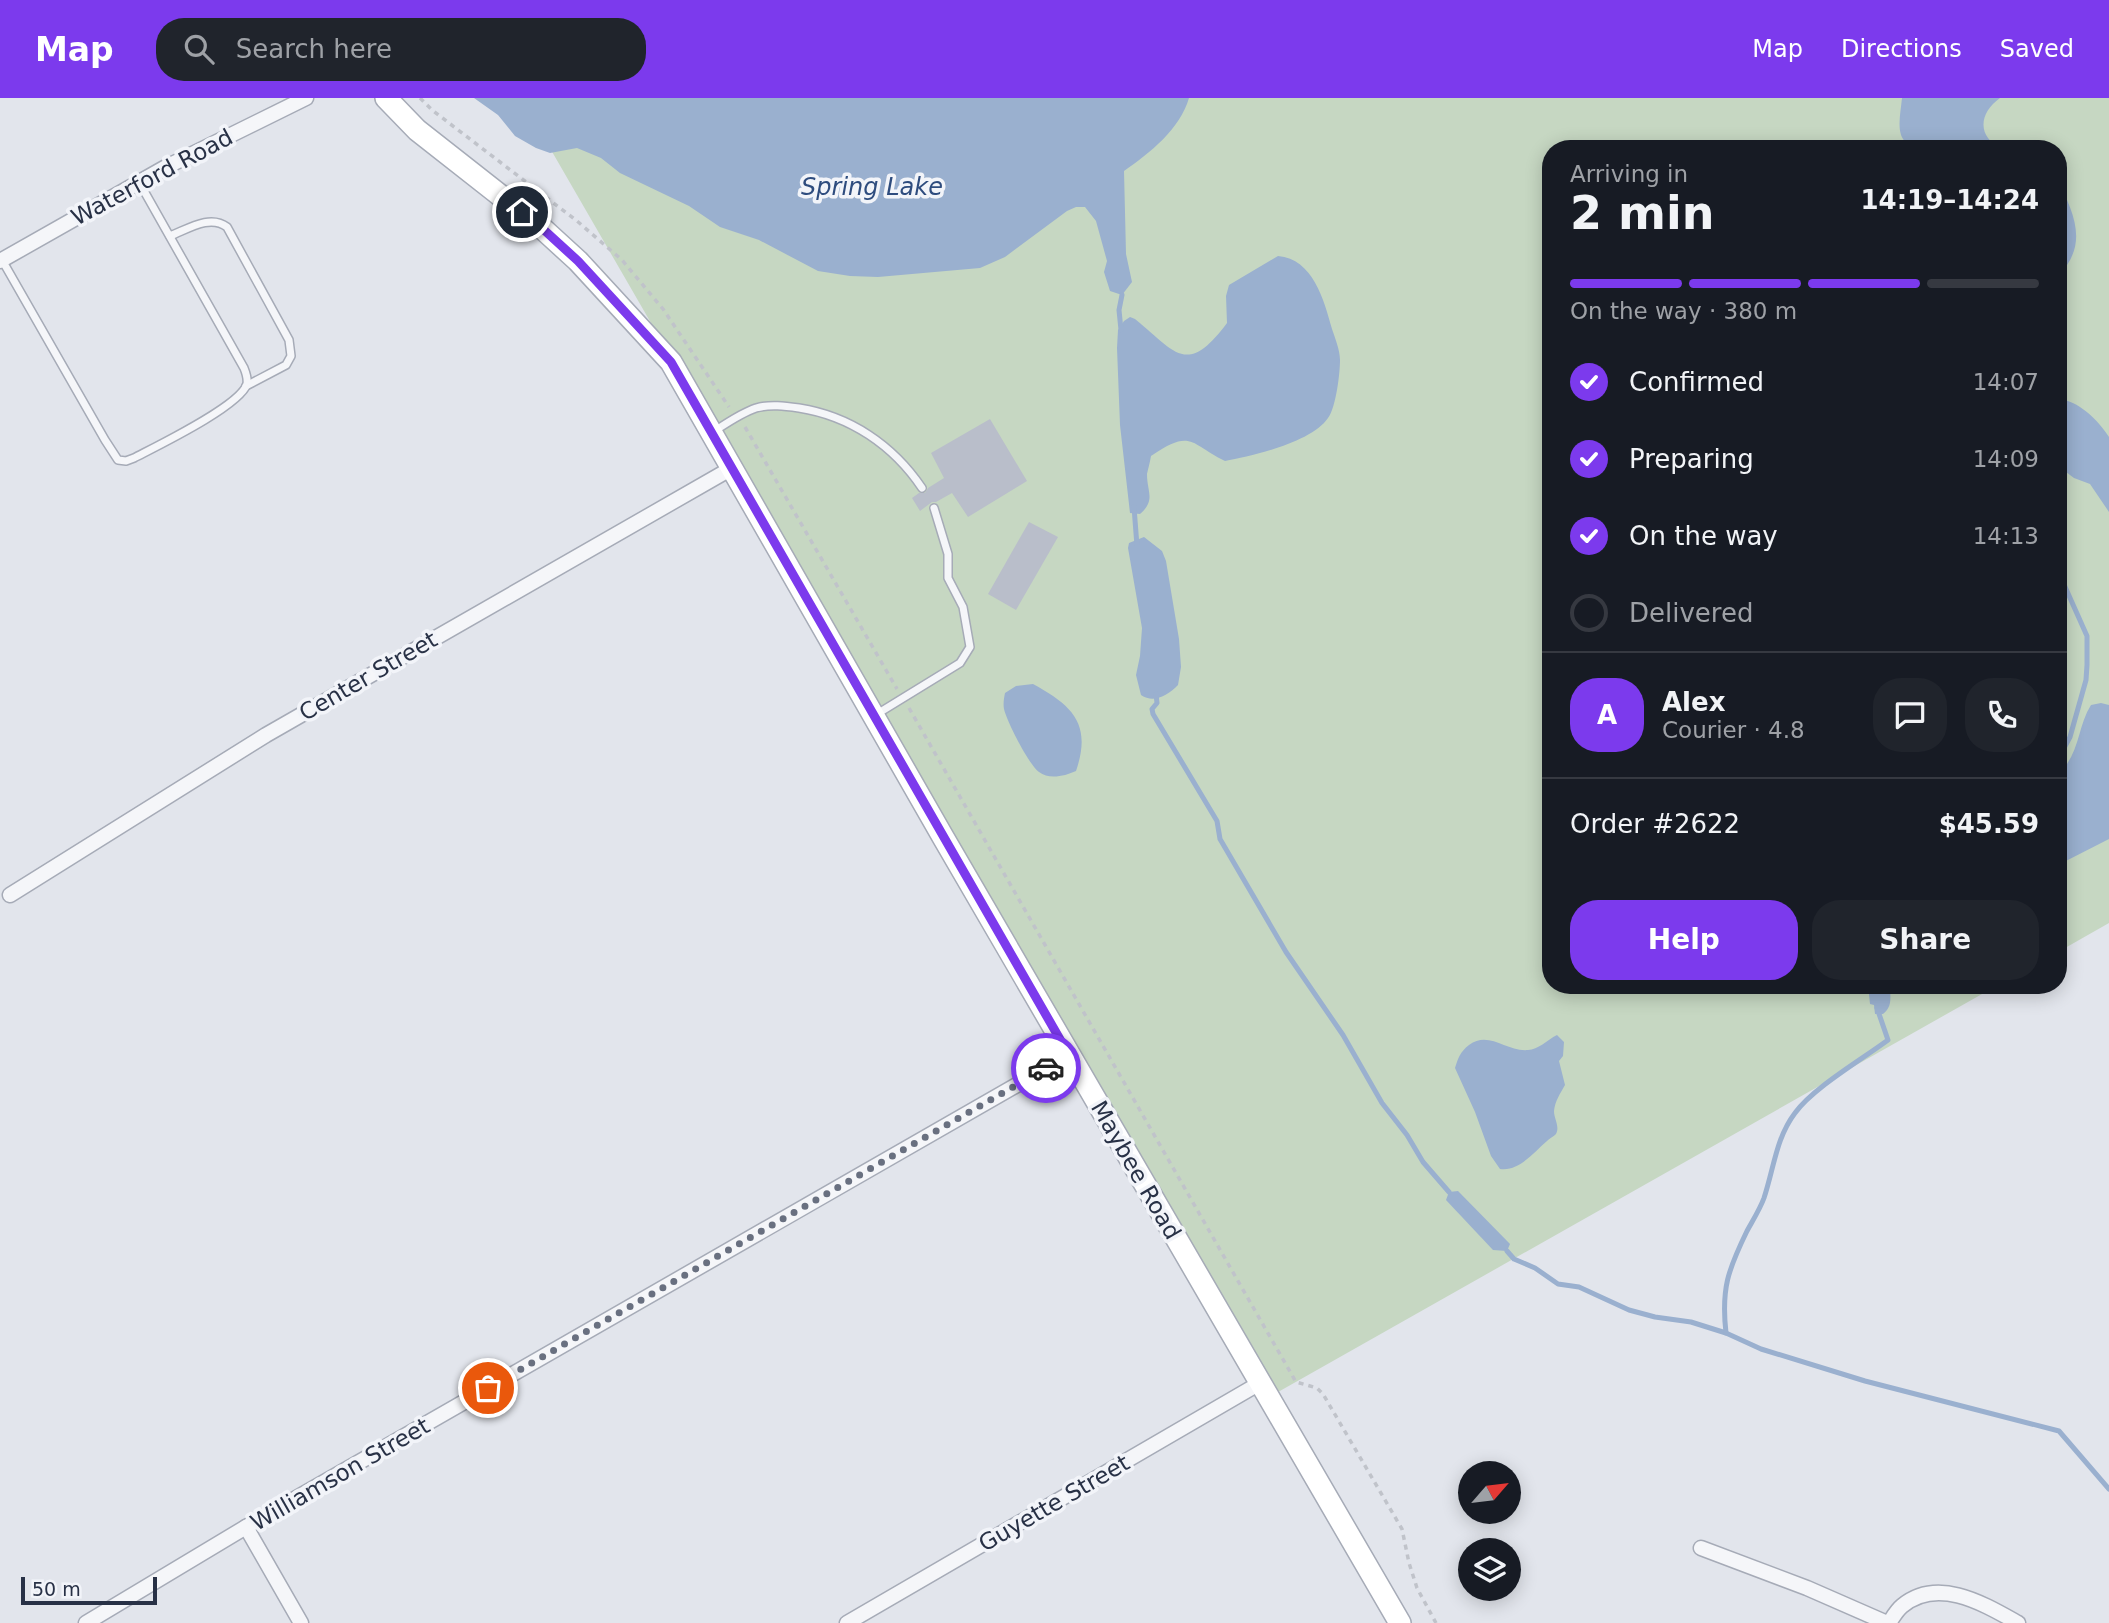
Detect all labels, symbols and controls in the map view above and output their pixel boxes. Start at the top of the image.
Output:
search box [156,18,646,81]
text: Map [35,30,114,69]
icon: search [180,30,218,68]
text: Search here [236,34,392,64]
text: Map [1752,35,1803,63]
text: Directions [1841,35,1962,63]
text: Saved [2000,35,2074,63]
street label: Waterford Road [67,124,237,230]
text: Arriving in [1570,161,1688,187]
water label: Spring Lake [801,173,943,201]
pin [492,182,552,242]
text: 14:19–14:24 [1860,185,2039,215]
text: 2 min [1570,186,1714,240]
icon: home [503,193,541,231]
text: On the way · 380 m [1570,298,1797,324]
icon: check [1570,363,1608,401]
text: Confirmed [1629,367,1764,397]
text: 14:07 [1973,369,2039,395]
icon: check [1570,440,1608,478]
text: Preparing [1629,444,1754,474]
text: 14:09 [1973,446,2039,472]
icon: check [1570,517,1608,555]
text: On the way [1629,521,1778,551]
text: 14:13 [1973,523,2039,549]
text: Delivered [1629,598,1753,628]
street label: Center Street [295,626,441,726]
button: chat [1873,678,1947,752]
button: phone [1965,678,2039,752]
text: Alex [1662,687,1725,717]
text: A [1597,700,1617,730]
text: Courier · 4.8 [1662,717,1805,743]
text: Order #2622 [1570,809,1740,839]
text: $45.59 [1939,809,2039,839]
button: Help [1570,900,1798,980]
button: Share [1812,900,2039,980]
courier [1011,1033,1081,1103]
icon: car [1027,1049,1065,1087]
street label: Maybee Road [1086,1096,1186,1244]
pin [458,1358,518,1418]
icon: bag [469,1369,507,1407]
street label: Williamson Street [246,1412,434,1536]
street label: Guyette Street [974,1449,1134,1557]
north arrow [1458,1461,1521,1524]
map controls [1458,1461,1521,1601]
button: layers [1458,1538,1521,1601]
scale bar [21,1574,158,1606]
text: 50 m [32,1578,81,1600]

